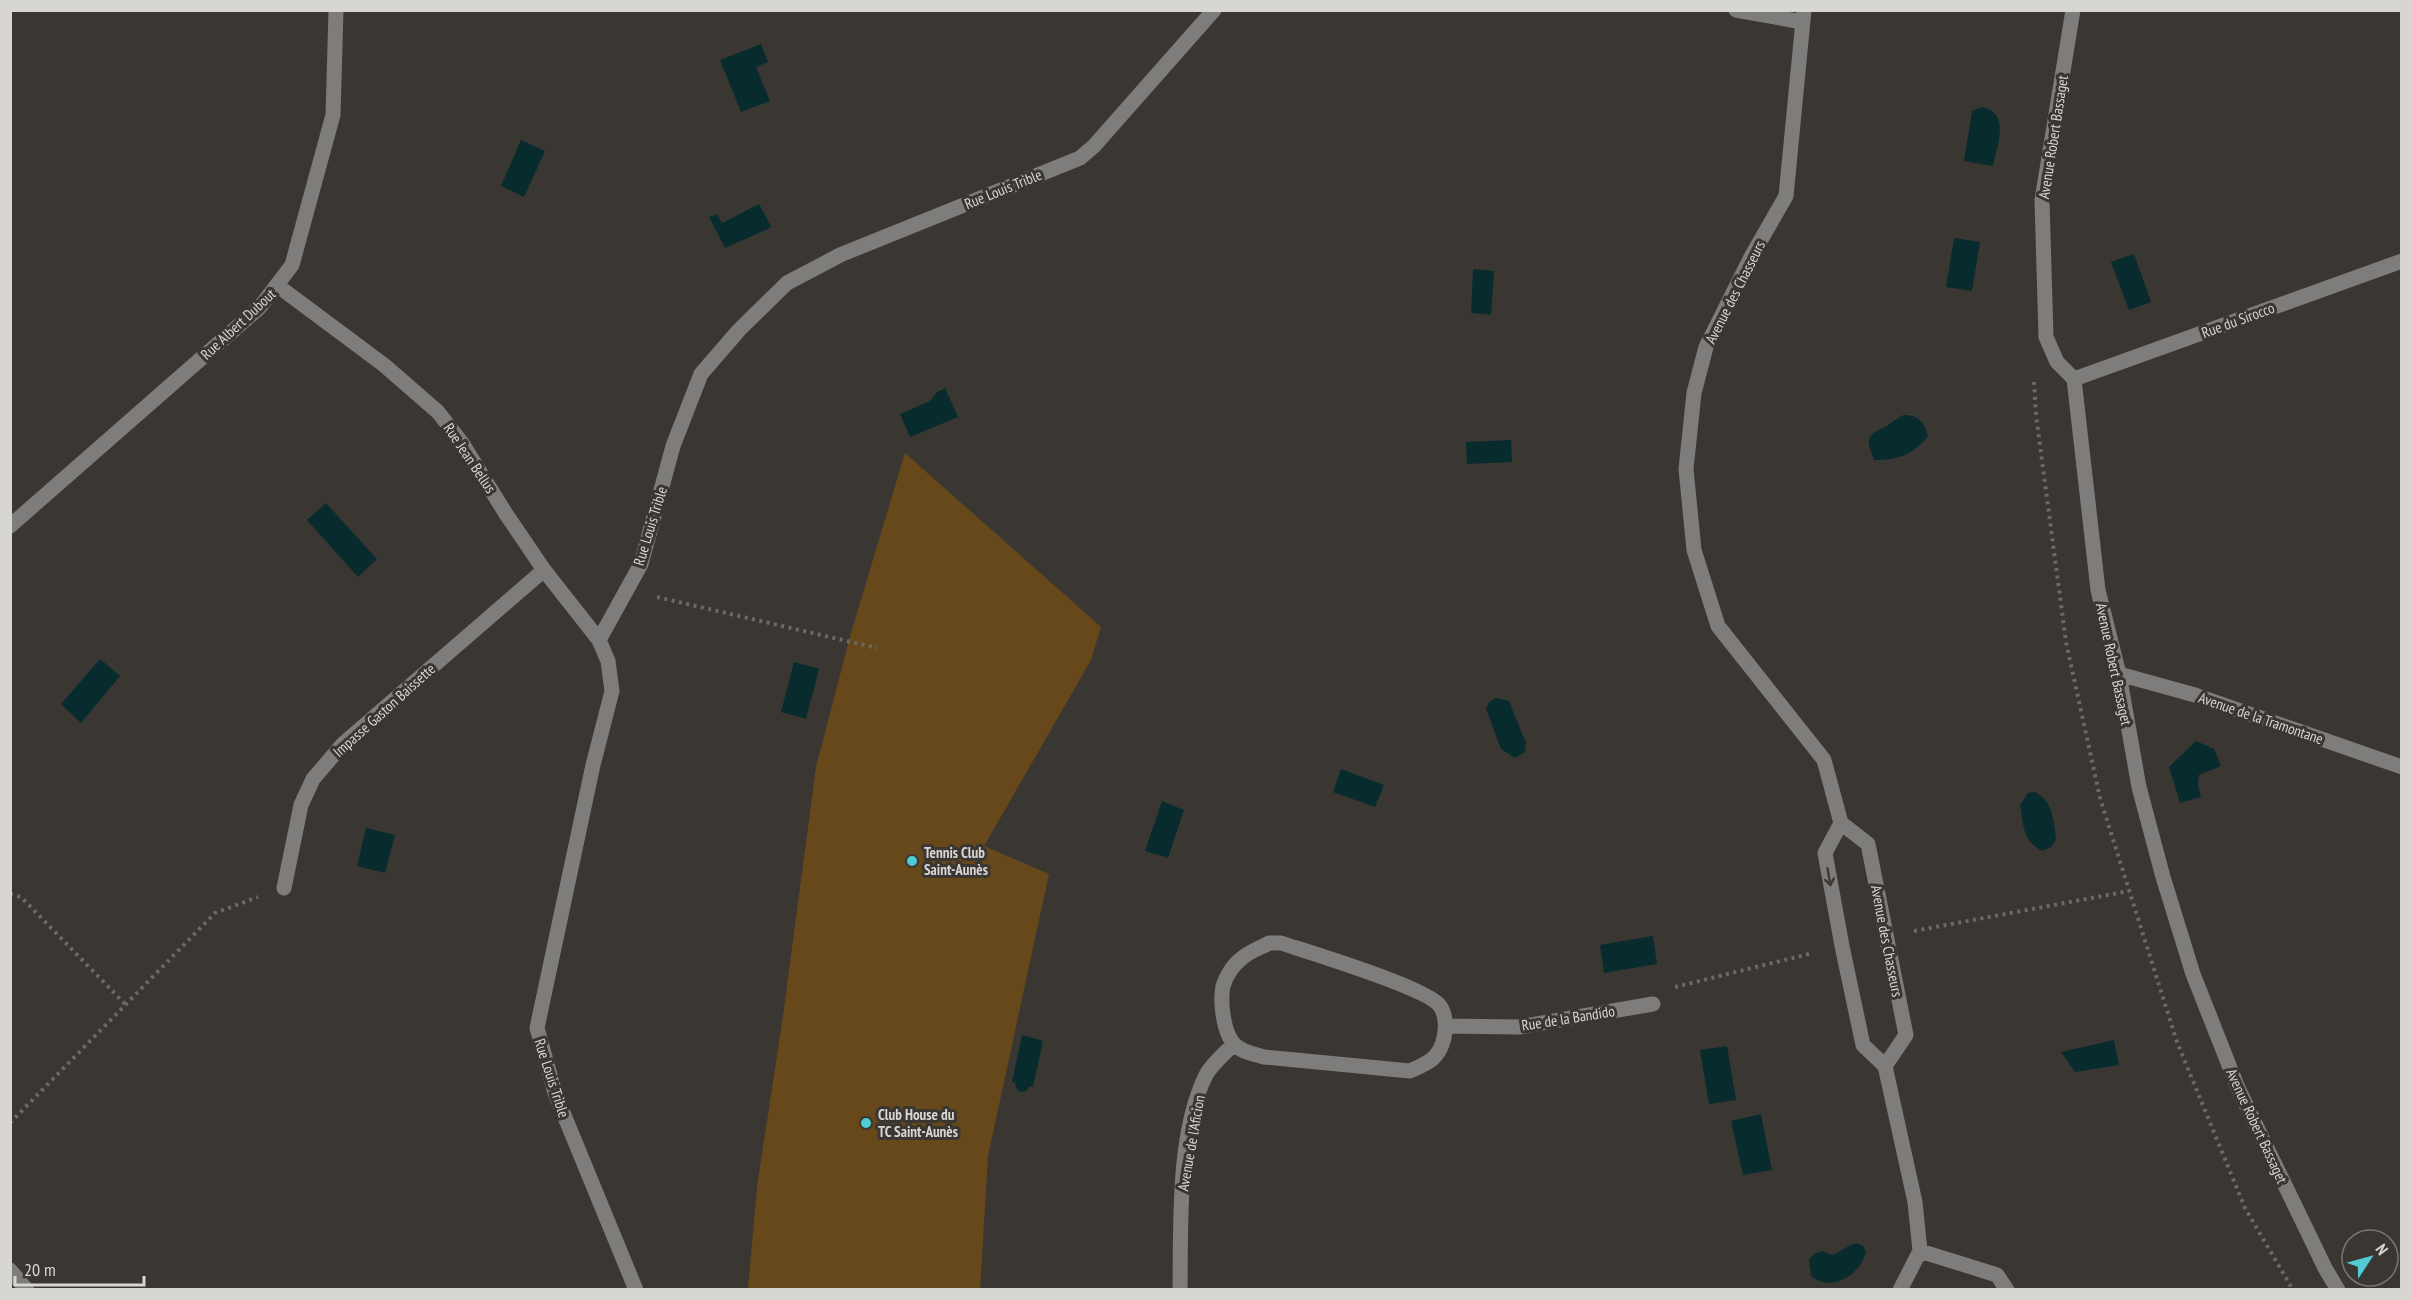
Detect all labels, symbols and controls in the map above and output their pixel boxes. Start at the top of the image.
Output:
street label: Avenue Robert Bassaget [2034,74,2072,200]
street label: Rue Louis Trible [962,165,1044,213]
street label: Avenue des Chasseurs [1701,237,1769,347]
street label: Rue Albert Dubout [197,284,279,364]
street label: Rue du Sirocco [2199,298,2277,342]
street label: Rue Jean Bellus [440,419,500,497]
street label: Rue Louis Trible [629,484,671,568]
street label: Avenue Robert Bassaget [2092,601,2136,727]
street label: Impasse Gaston Baissette [329,659,439,761]
street label: Avenue de la Tramontane [2196,688,2326,748]
place label: Tennis Club Saint-Aunès [924,843,988,879]
marker: Tennis Club Saint-Aunès [905,854,919,868]
one-way arrow [1824,867,1835,887]
street label: Avenue des Chasseurs [1867,883,1907,999]
street label: Rue de la Bandido [1520,1001,1616,1035]
street label: Rue Louis Trible [530,1036,574,1120]
street label: Avenue Robert Bassaget [2222,1065,2292,1187]
street label: Avenue de l'Aficion [1173,1094,1209,1192]
place label: Club House du TC Saint-Aunès [878,1105,958,1141]
marker: Club House du TC Saint-Aunès [859,1116,873,1130]
north arrow [2340,1228,2400,1288]
text: N [2372,1240,2393,1259]
scale bar [15,1249,144,1287]
text: 20 m [24,1258,56,1281]

